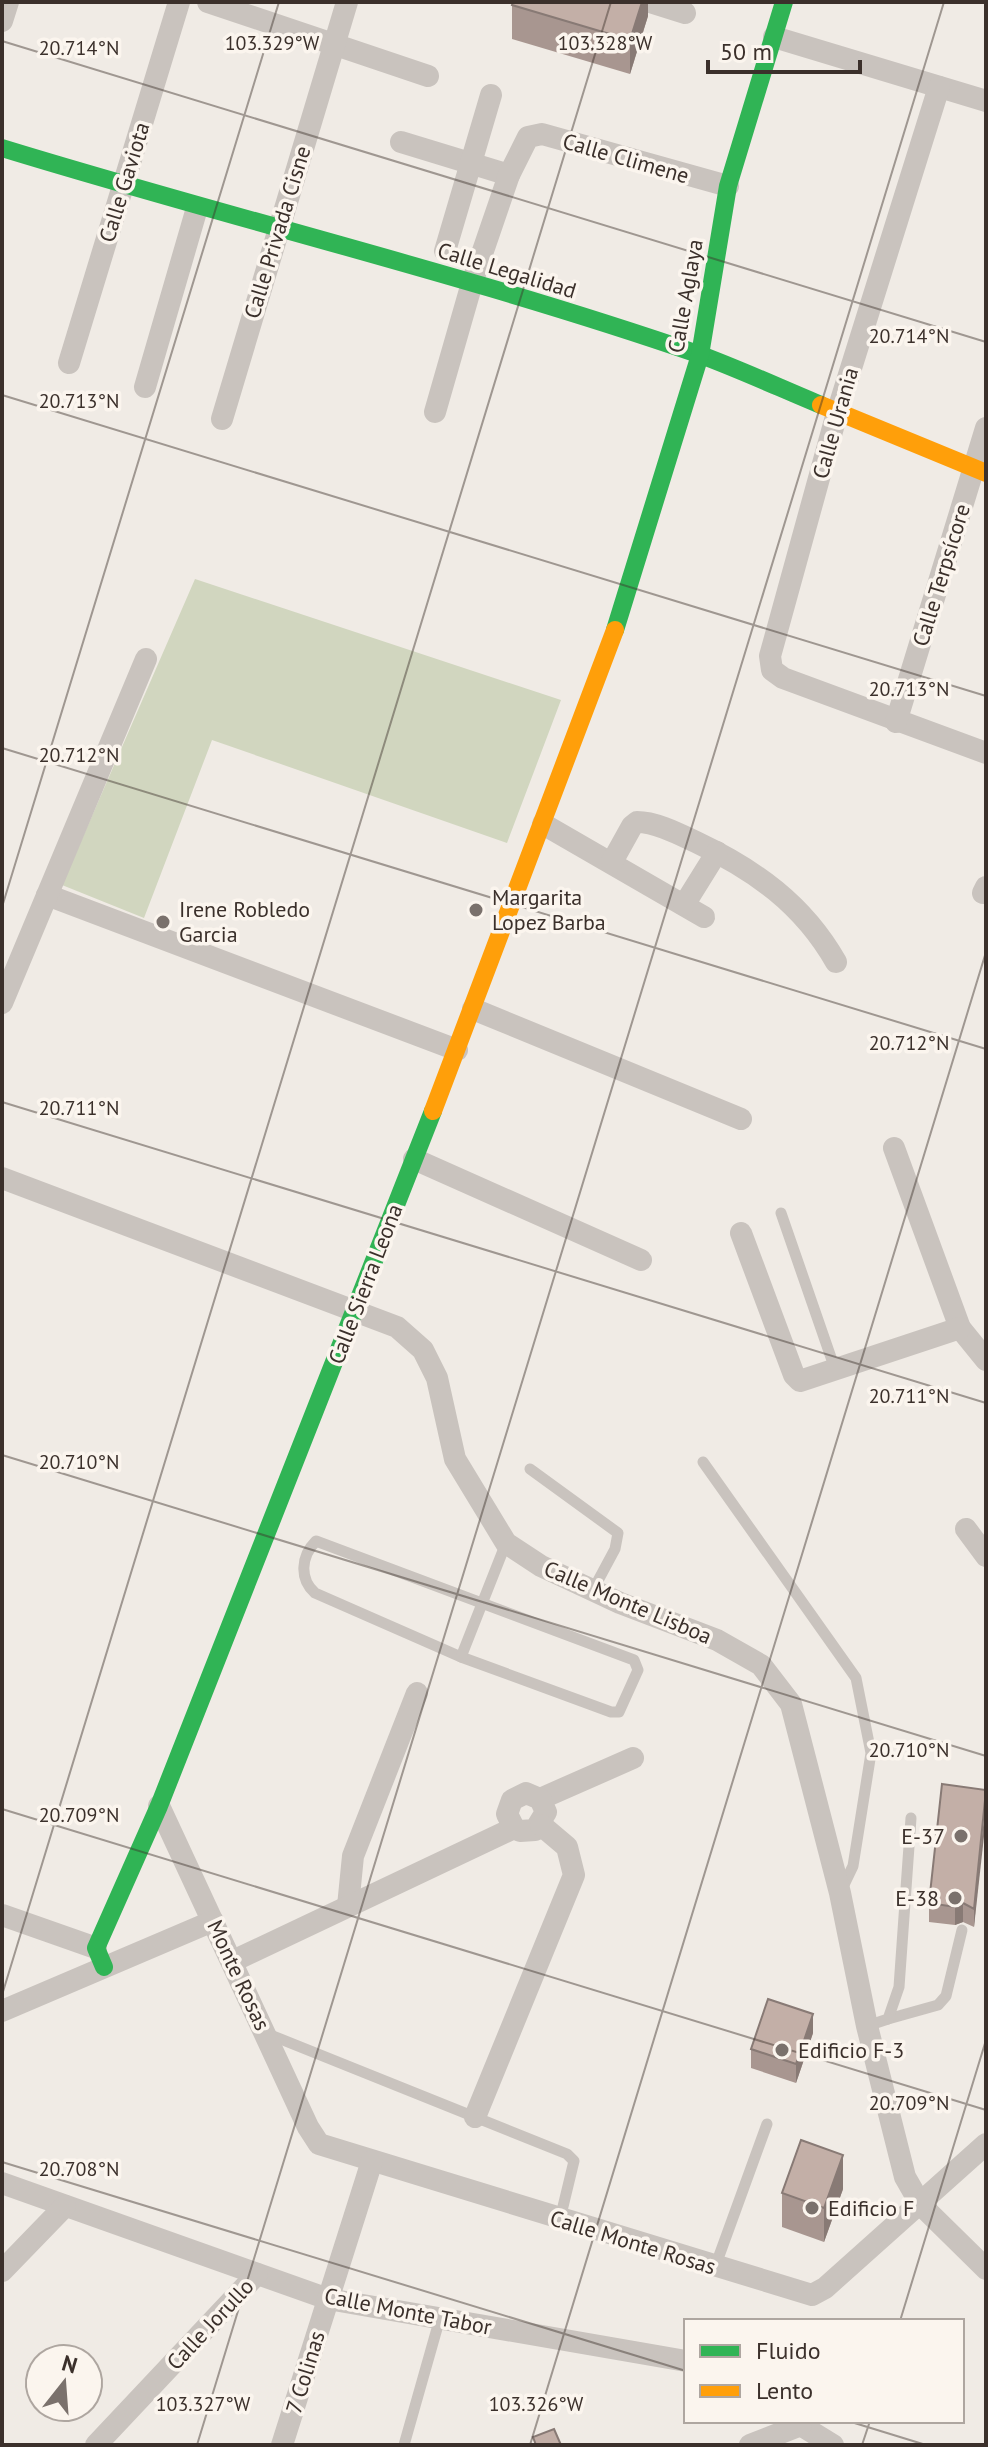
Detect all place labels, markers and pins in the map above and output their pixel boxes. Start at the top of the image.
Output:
place label: Margarita Lopez Barba [492,883,606,936]
place label: Irene Robledo Garcia [179,895,310,948]
marker: Margarita Lopez Barba [467,901,485,919]
marker: Irene Robledo Garcia [154,913,172,931]
place label: E-37 [901,1822,945,1850]
marker: E-37 [952,1827,970,1845]
place label: E-38 [895,1884,939,1912]
marker: E-38 [946,1889,964,1907]
place label: Edificio F-3 [798,2036,904,2064]
marker: Edificio F-3 [773,2041,791,2059]
place label: Edificio F [828,2194,914,2222]
marker: Edificio F [803,2199,821,2217]

